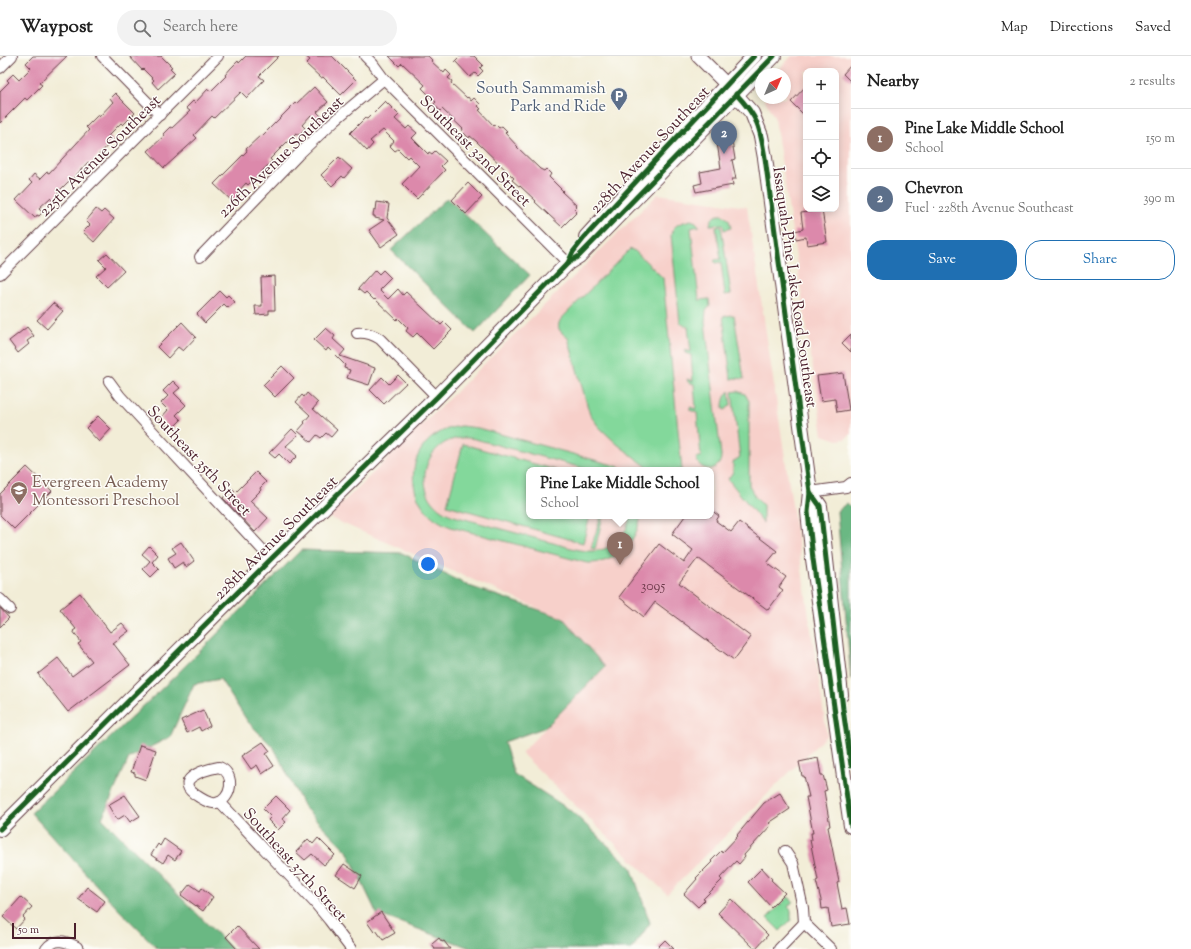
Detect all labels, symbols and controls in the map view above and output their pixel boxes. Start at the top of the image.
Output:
search box [117,10,397,46]
text: Waypost [20,14,93,41]
icon: search [131,17,153,39]
text: Search here [163,17,238,38]
text: Map [1001,18,1028,38]
text: Directions [1050,18,1113,38]
text: Saved [1135,18,1171,38]
north arrow [755,68,791,104]
map controls [803,68,839,212]
button: + [803,68,839,104]
text: Nearby [867,70,919,94]
text: 2 results [1130,73,1175,91]
place label: South Sammamish Park and Ride [476,78,607,119]
street label: 228th Avenue Southeast [585,81,717,220]
parking icon: South Sammamish Park and Ride [609,86,629,111]
street label: 225th Avenue Southeast [35,90,167,223]
street label: 226th Avenue Southeast [214,91,350,224]
street label: Southeast 32nd Street [413,91,535,213]
button: − [803,104,839,140]
text: Pine Lake Middle School [905,119,1064,140]
pin: 2 [711,121,737,154]
text: 1 [878,130,882,148]
text: 150 m [1146,130,1175,148]
button: locate [803,140,839,176]
text: School [905,140,944,158]
street label: Issaquah-Pine Lake Road Southeast [765,165,822,410]
button: layers [803,176,839,212]
text: Chevron [905,179,963,200]
text: 2 [877,190,883,208]
text: 390 m [1143,190,1175,208]
text: Fuel · 228th Avenue Southeast [905,200,1074,218]
button: Save [867,240,1017,280]
button: Share [1025,240,1175,280]
street label: Southeast 35th Street [141,401,256,522]
popup [526,467,714,519]
street label: 228th Avenue Southeast [210,471,344,606]
place label: Evergreen Academy Montessori Preschool [32,472,180,513]
text: Pine Lake Middle School [540,474,700,495]
school or university icon: Evergreen Academy Montessori Preschool [9,480,29,505]
text: School [540,495,579,513]
pin: 1 [607,532,633,565]
your location [418,554,438,574]
house number: 3095 [641,577,666,597]
street label: Southeast 37th Street [237,804,352,928]
scale bar [12,921,76,940]
text: 50 m [18,922,39,938]

